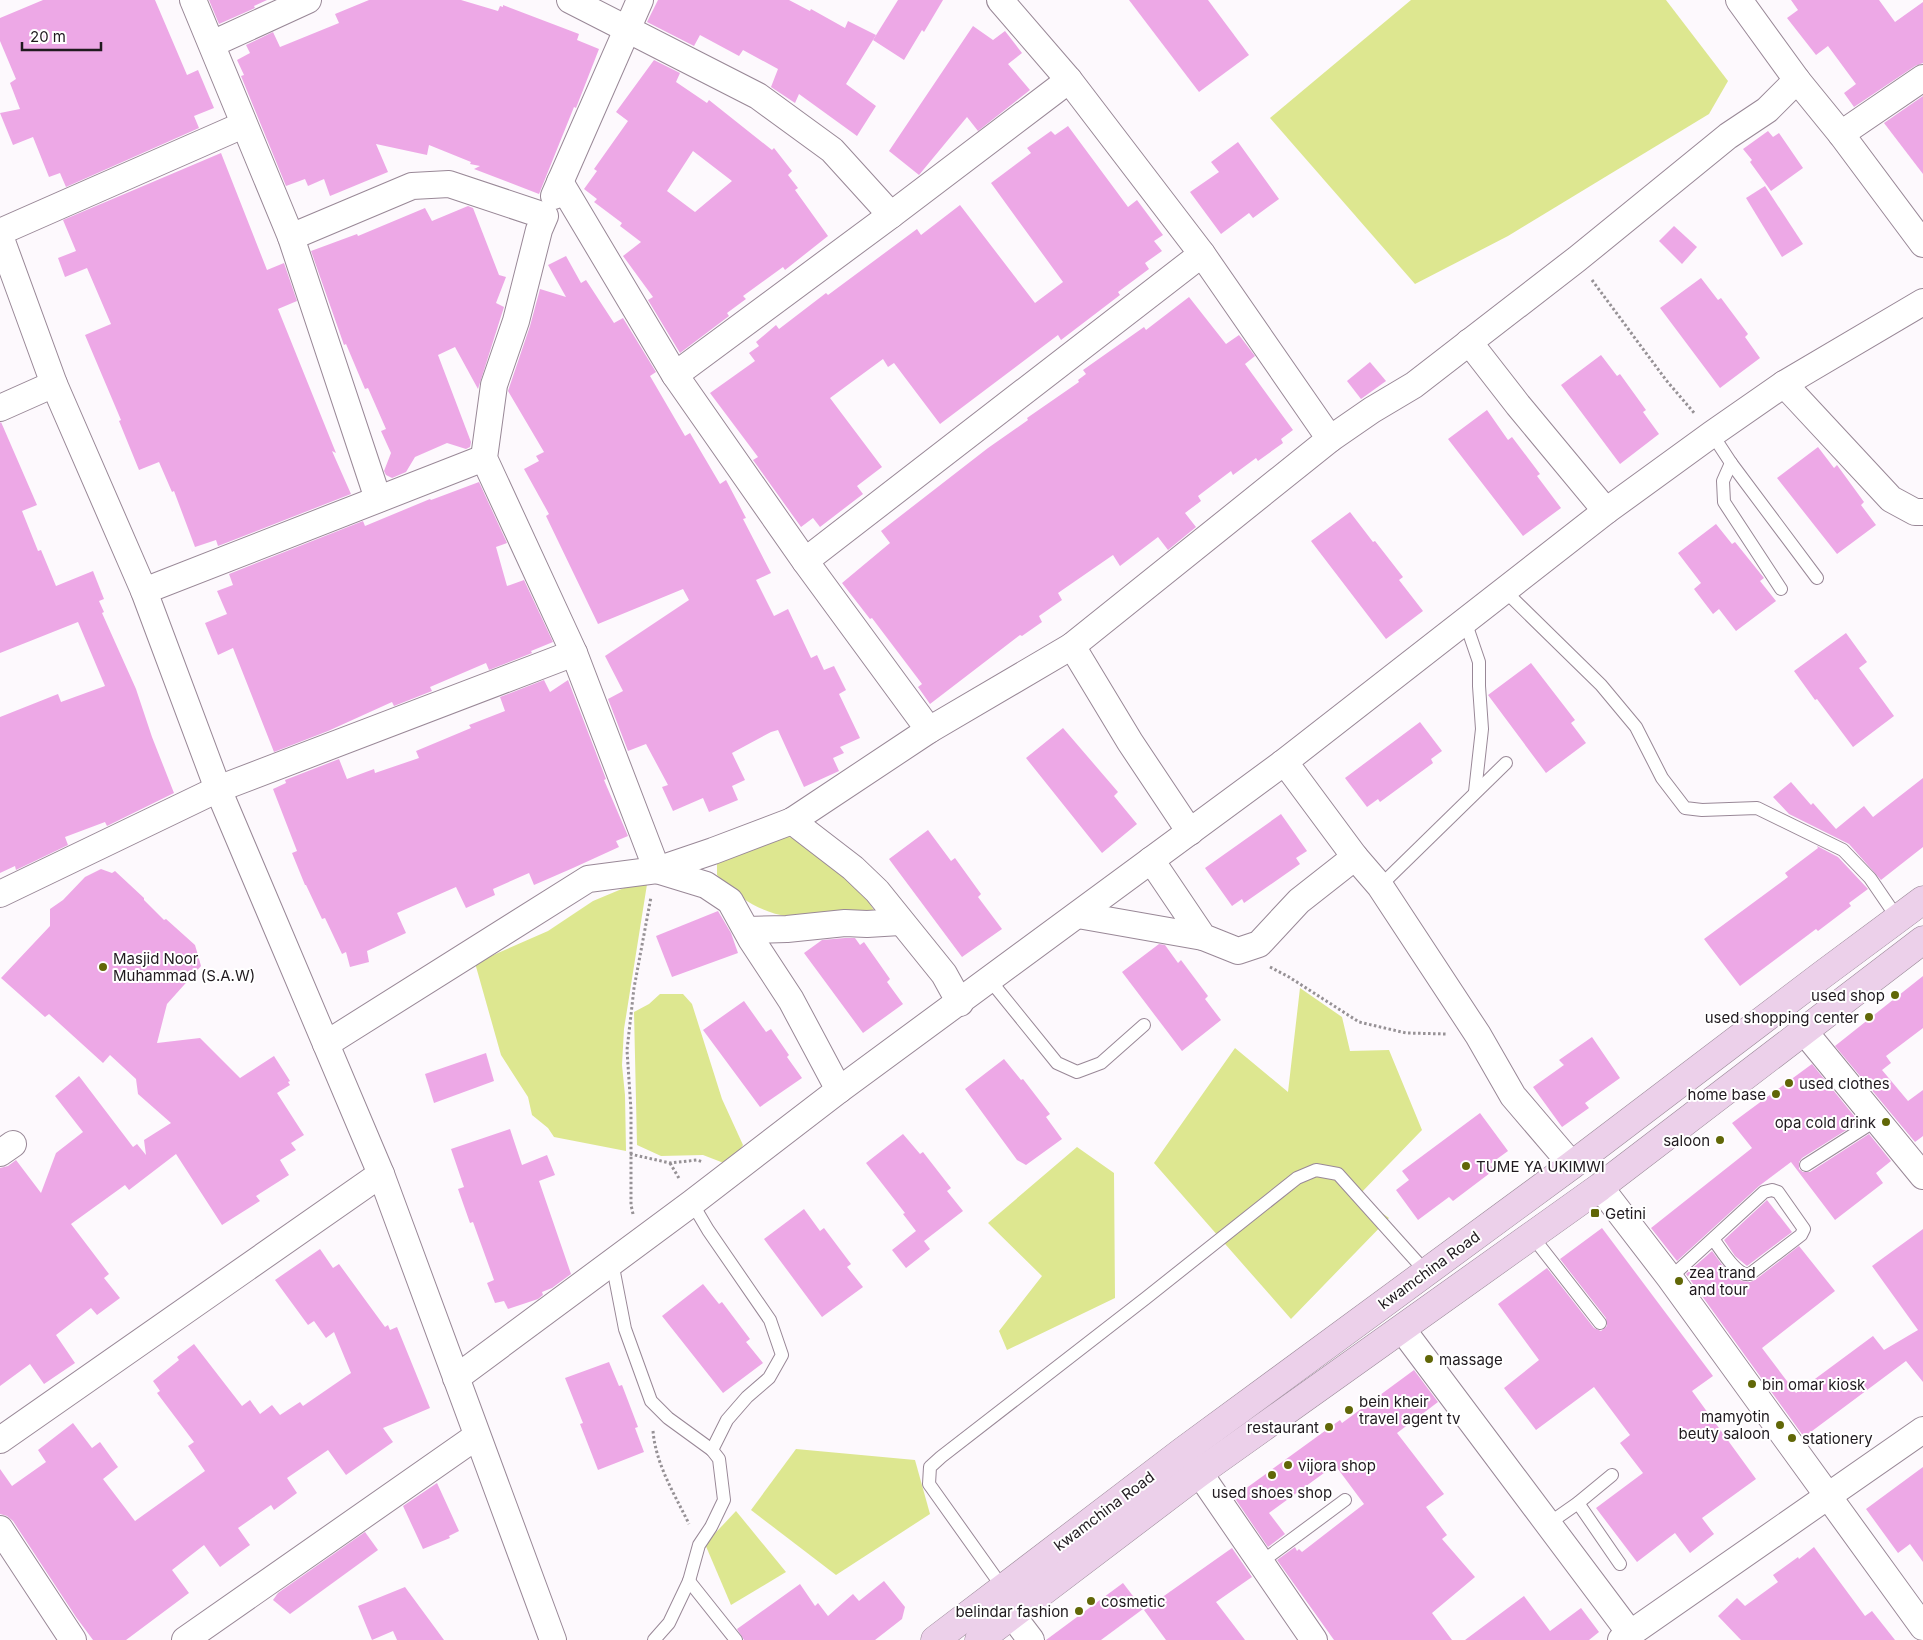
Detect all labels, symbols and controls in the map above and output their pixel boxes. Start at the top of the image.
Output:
scale bar [22,20,101,52]
text: 20 m [30,27,66,46]
place label: Masjid Noor Muhammad (S.A.W) [113,949,255,985]
marker: Masjid Noor Muhammad (S.A.W) [97,961,109,973]
place label: used shop [1811,986,1885,1005]
marker: used shop [1889,989,1901,1001]
place label: used shopping center [1705,1008,1859,1027]
marker: used shopping center [1863,1011,1875,1023]
place label: used clothes [1799,1074,1890,1093]
marker: used clothes [1783,1077,1795,1089]
place label: home base [1688,1085,1766,1104]
marker: home base [1770,1088,1782,1100]
place label: opa cold drink [1775,1113,1877,1132]
marker: opa cold drink [1880,1116,1892,1128]
place label: saloon [1663,1131,1710,1150]
marker: saloon [1714,1134,1726,1146]
place label: TUME YA UKIMWI [1476,1157,1605,1176]
marker: TUME YA UKIMWI [1460,1160,1472,1172]
place label: Getini [1605,1204,1646,1223]
marker: Getini [1589,1207,1601,1219]
street label: kwamchina Road [1375,1227,1483,1313]
place label: zea trand and tour [1689,1263,1756,1299]
marker: zea trand and tour [1673,1275,1685,1287]
place label: massage [1439,1350,1503,1369]
marker: massage [1423,1353,1435,1365]
place label: bin omar kiosk [1762,1375,1866,1394]
marker: bin omar kiosk [1746,1378,1758,1390]
place label: bein kheir travel agent tv [1359,1392,1461,1428]
marker: bein kheir travel agent tv [1343,1404,1355,1416]
place label: mamyotin beuty saloon [1679,1407,1770,1443]
place label: restaurant [1247,1418,1319,1437]
marker: mamyotin beuty saloon [1774,1419,1786,1431]
marker: restaurant [1323,1421,1335,1433]
place label: stationery [1802,1429,1873,1448]
marker: stationery [1786,1432,1798,1444]
place label: vijora shop [1298,1456,1376,1475]
marker: vijora shop [1282,1459,1294,1471]
street label: kwamchina Road [1050,1467,1158,1555]
marker: used shoes shop [1266,1469,1278,1481]
place label: used shoes shop [1212,1483,1332,1502]
place label: cosmetic [1101,1592,1165,1611]
marker: cosmetic [1085,1595,1097,1607]
place label: belindar fashion [955,1602,1069,1621]
marker: belindar fashion [1073,1605,1085,1617]

